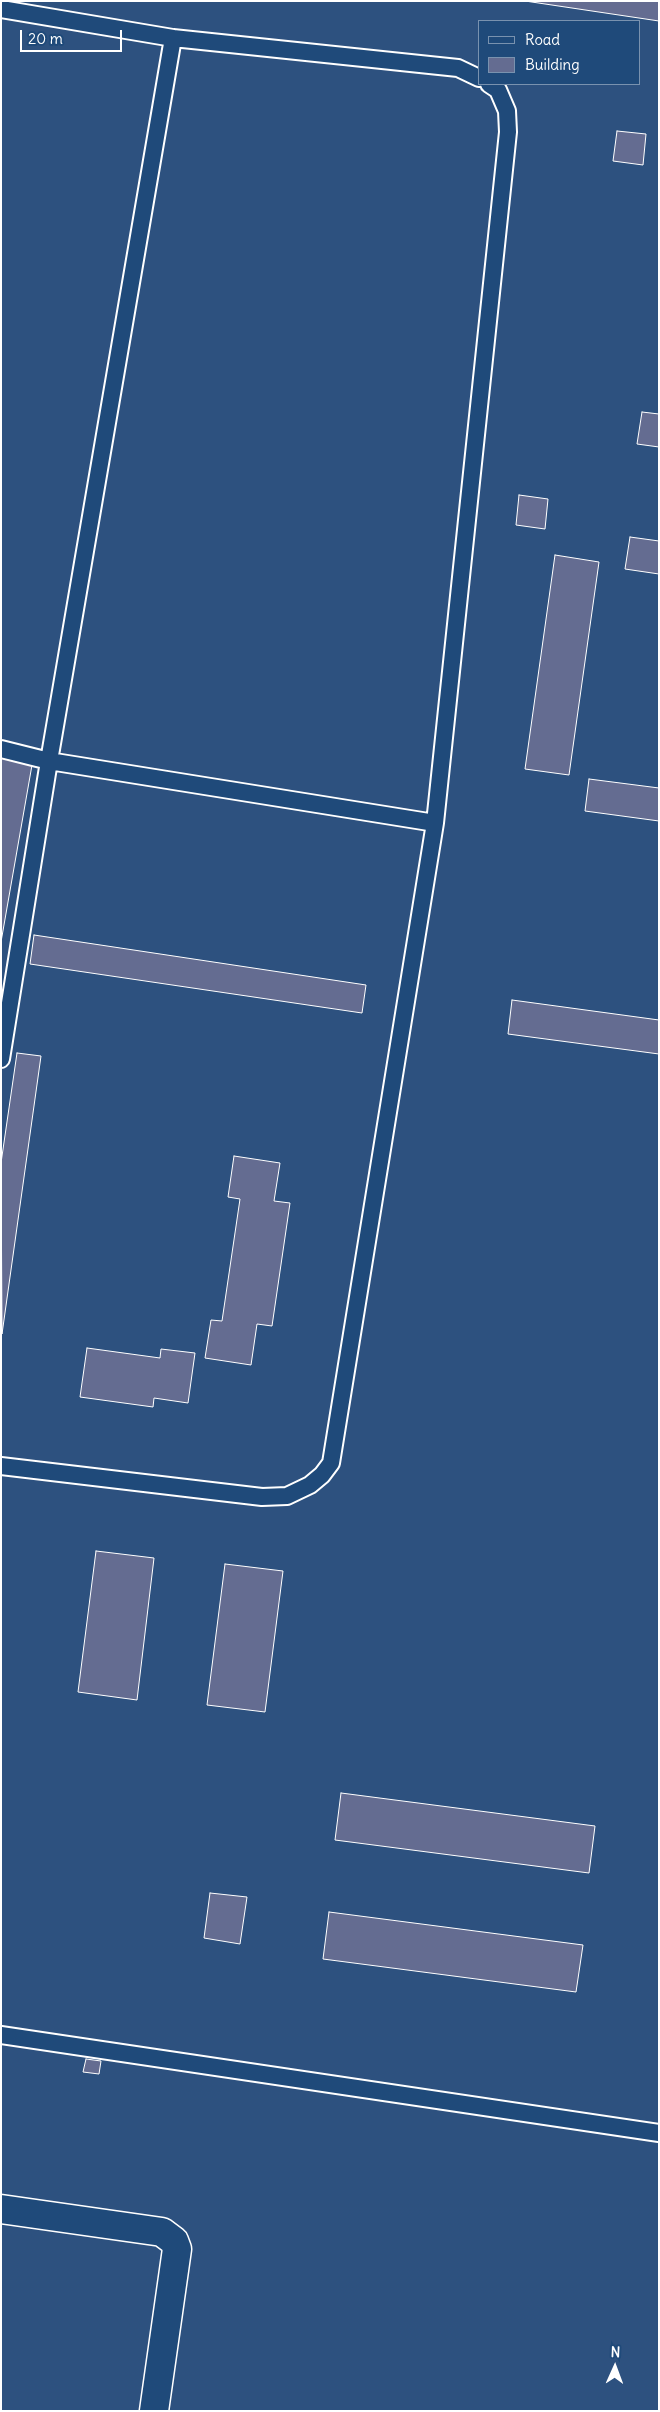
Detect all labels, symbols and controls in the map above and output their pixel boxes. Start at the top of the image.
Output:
scale bar [22,20,125,52]
legend [478,20,640,85]
text: 20 m [28,29,63,48]
text: Road [525,30,560,49]
text: Building [525,55,580,74]
north arrow [590,2342,640,2392]
text: N [610,2343,621,2361]

